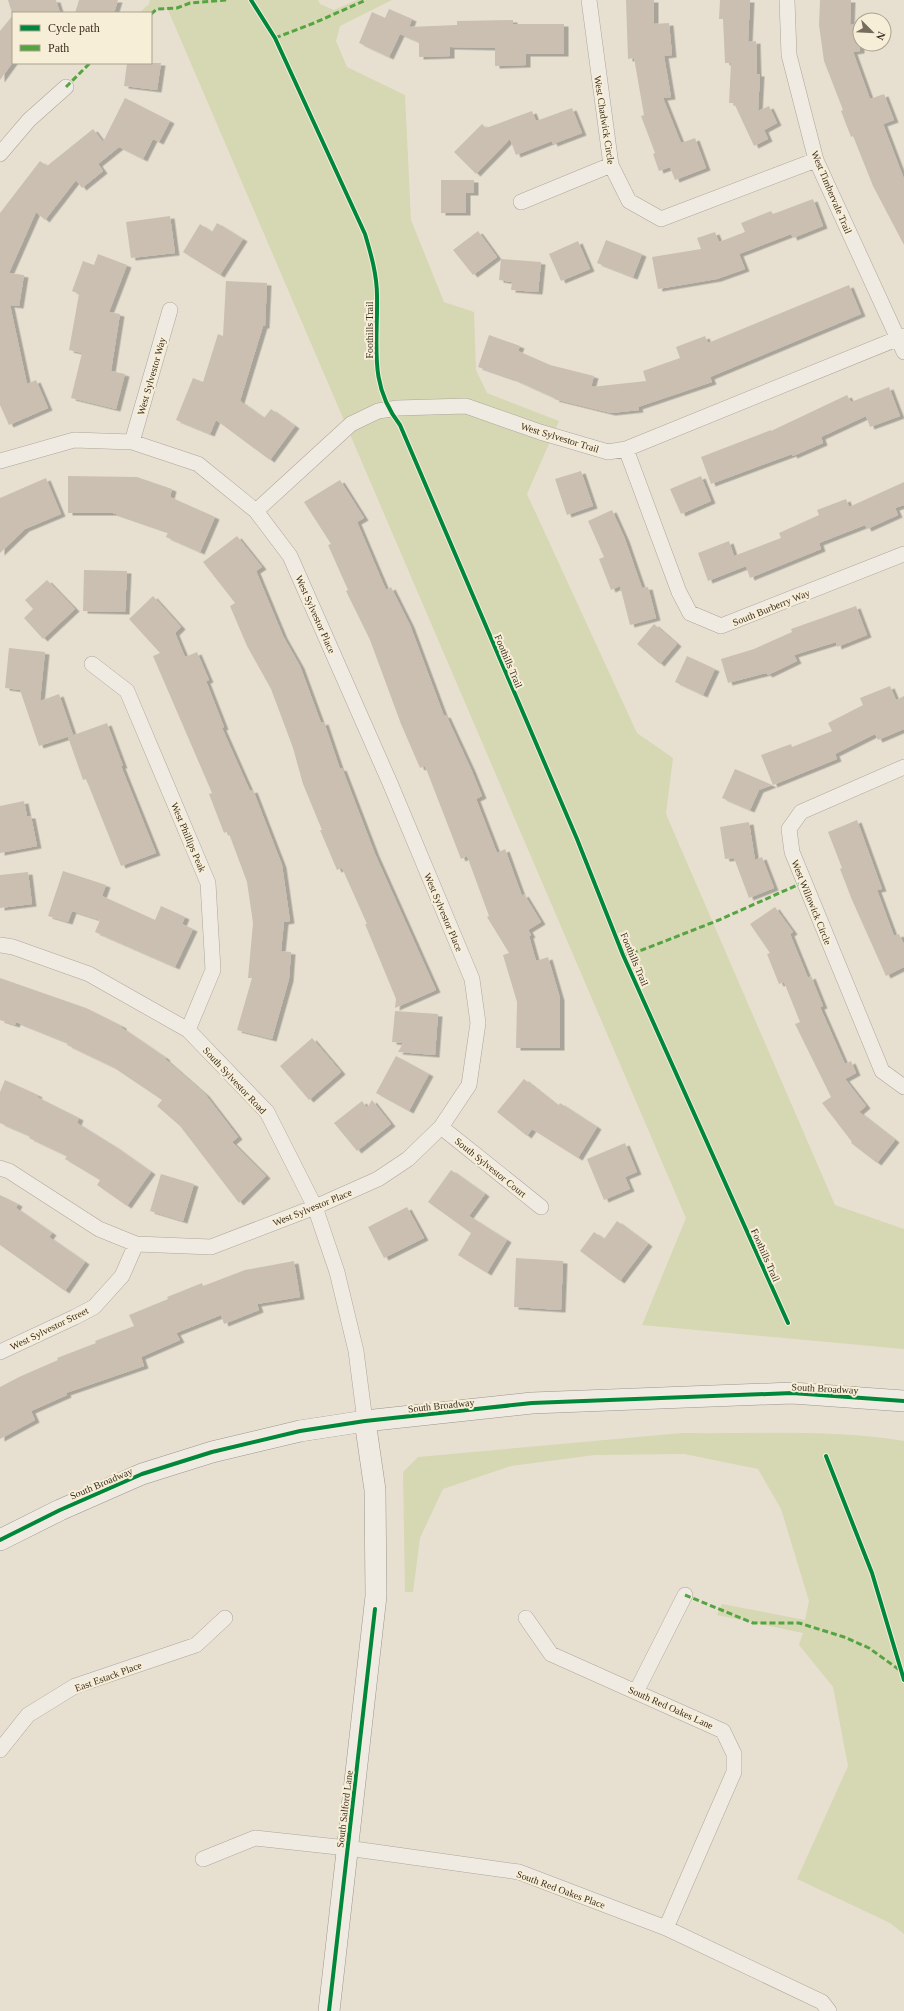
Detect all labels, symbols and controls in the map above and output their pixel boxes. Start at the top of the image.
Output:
legend [12,12,152,64]
north arrow [852,12,892,52]
text: Cycle path [48,21,100,35]
text: N [874,30,888,42]
text: Path [48,41,69,55]
street label: West Chadwick Circle [592,75,617,166]
street label: West Timbervale Trail [809,149,854,236]
street label: Foothills Trail [364,301,375,358]
street label: West Sylvestor Way [135,336,168,416]
street label: West Sylvestor Trail [519,420,601,455]
street label: West Sylvestor Place [293,574,338,655]
street label: South Burberry Way [731,587,811,628]
street label: Foothills Trail [492,633,525,690]
street label: West Phillips Peak [169,801,208,874]
street label: West Willowick Circle [789,858,834,947]
street label: West Sylvestor Place [422,871,465,954]
street label: Foothills Trail [618,931,651,988]
street label: South Sylvestor Road [201,1045,268,1116]
street label: South Sylvestor Court [453,1135,529,1200]
street label: West Sylvestor Place [271,1186,354,1228]
street label: Foothills Trail [749,1227,782,1284]
street label: West Sylvestor Street [8,1305,90,1352]
street label: South Broadway [791,1381,859,1396]
street label: South Broadway [407,1397,475,1414]
street label: South Broadway [68,1465,134,1502]
street label: East Estack Place [73,1659,144,1694]
street label: South Red Oakes Lane [627,1684,716,1731]
street label: South Salford Lane [334,1769,355,1848]
street label: South Red Oakes Place [515,1868,607,1911]

